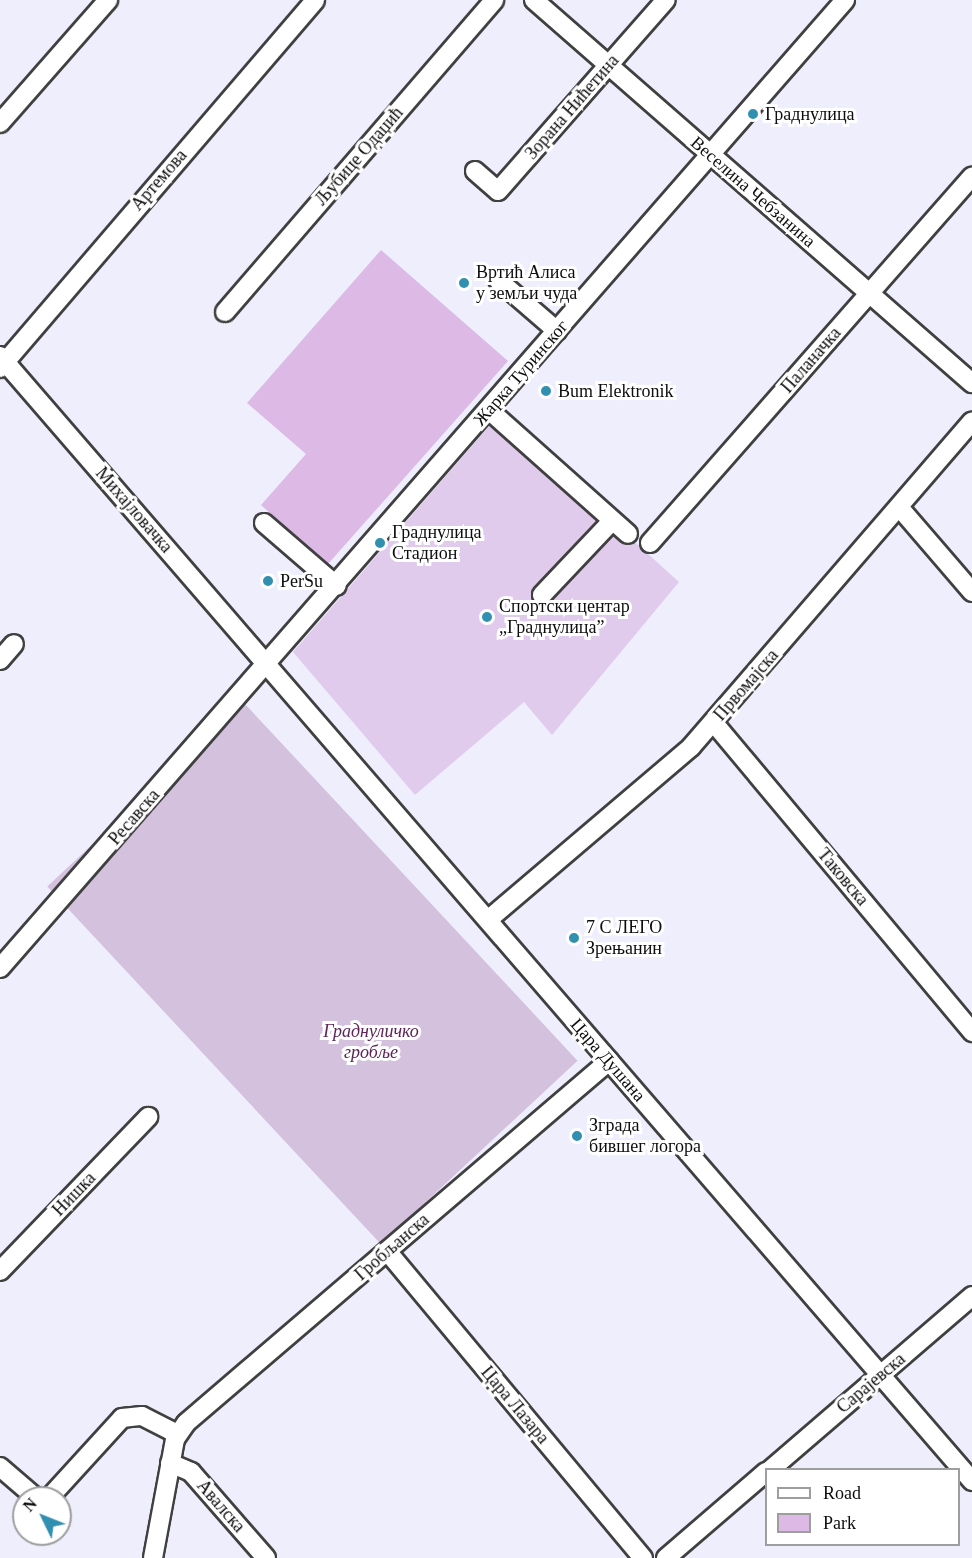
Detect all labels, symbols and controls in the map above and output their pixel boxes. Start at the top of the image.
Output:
street label: Зорана Нићетина [521,50,623,164]
street label: Љубице Одаџић [310,102,408,210]
place label: Граднулица [765,103,854,125]
marker: Граднулица [746,107,760,121]
street label: Веселина Чебзанина [686,132,820,252]
street label: Артемова [126,145,192,215]
place label: Вртић Алиса у земљи чуда [476,262,577,304]
marker: Вртић Алиса у земљи чуда [457,276,471,290]
street label: Жарка Туринског [469,316,573,430]
street label: Паланачка [776,323,846,397]
place label: Bum Elektronik [558,380,673,402]
marker: Bum Elektronik [539,384,553,398]
street label: Михајловачка [91,463,177,557]
place label: Граднулица Стадион [392,522,481,564]
marker: Граднулица Стадион [373,536,387,550]
place label: PerSu [280,570,323,592]
marker: PerSu [261,574,275,588]
place label: Спортски центар „Граднулица” [499,596,630,638]
marker: Спортски центар „Граднулица” [480,610,494,624]
street label: Првомајска [709,645,783,725]
street label: Ресавска [104,785,164,849]
street label: Таковска [813,844,873,910]
place label: 7 С ЛЕГО Зрењанин [586,917,662,960]
marker: 7 С ЛЕГО Зрењанин [567,931,581,945]
street label: Цара Душана [566,1014,650,1106]
park label: Граднуличко гробље [323,1021,419,1064]
place label: Зграда бившег логора [589,1115,701,1158]
marker: Зграда бившег логора [570,1129,584,1143]
street label: Нишка [48,1167,100,1221]
street label: Гробљанска [350,1209,434,1285]
street label: Сарајевска [832,1348,910,1418]
street label: Цара Лазара [476,1362,554,1448]
legend [765,1468,960,1546]
street label: Авалска [192,1475,250,1537]
text: Road [823,1483,861,1503]
north arrow [12,1486,72,1546]
text: N [20,1495,40,1515]
text: Park [823,1513,856,1533]

